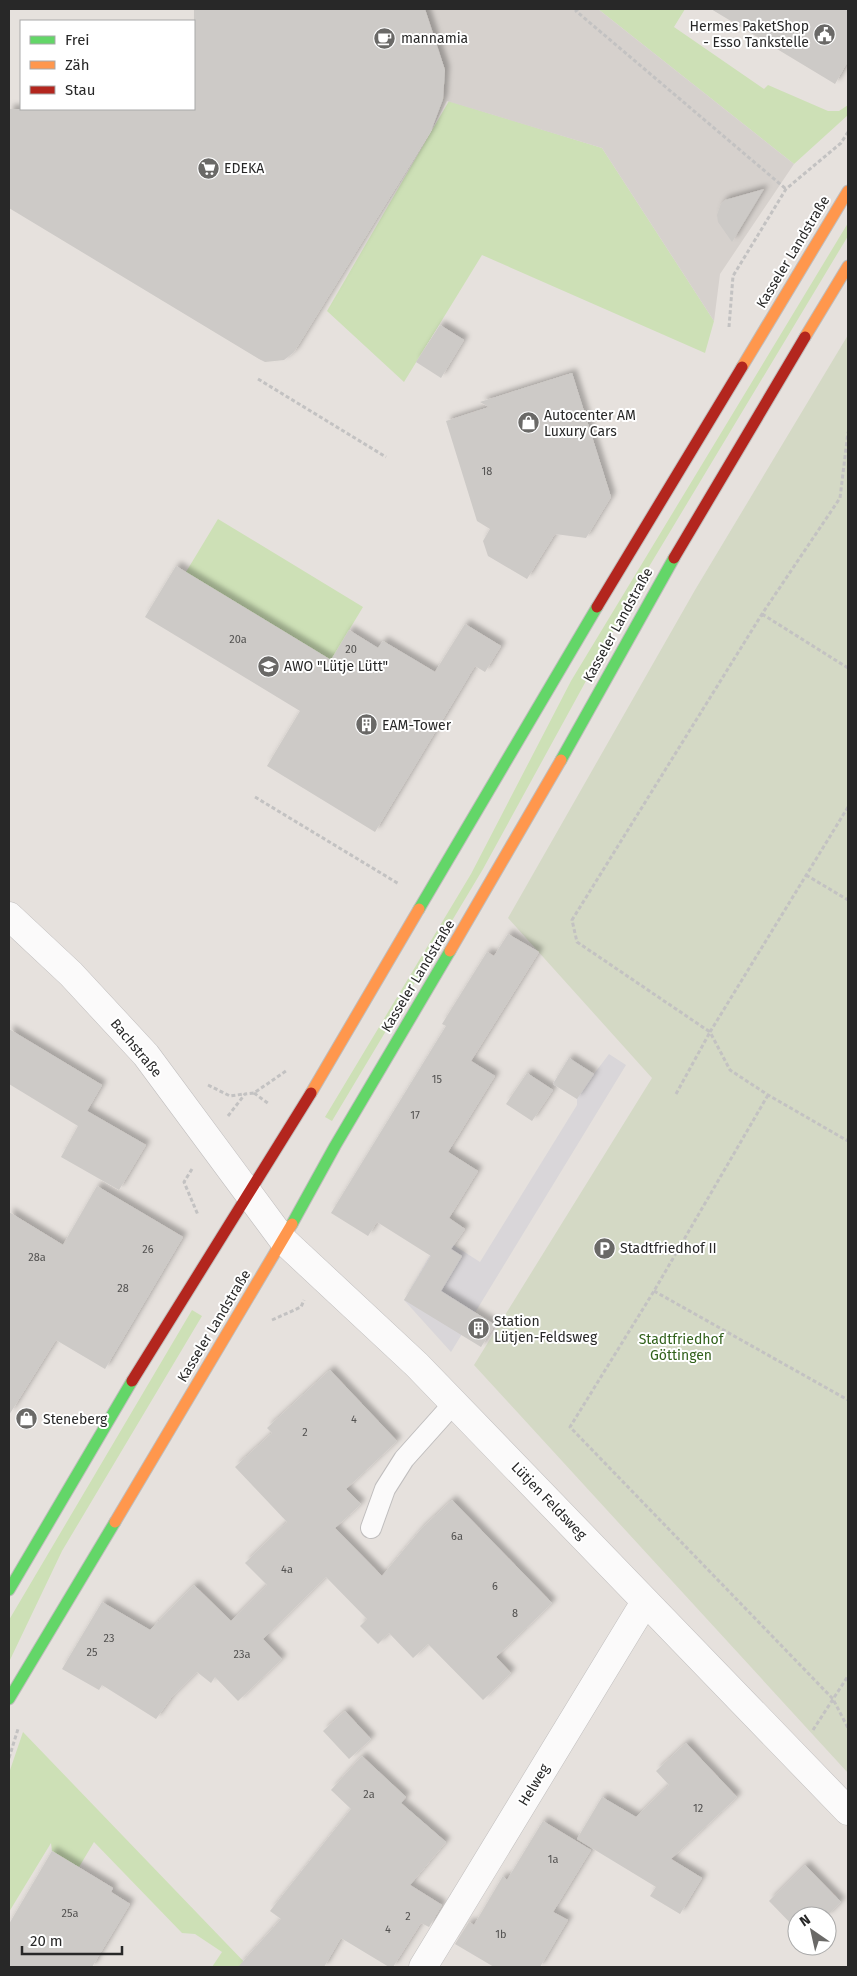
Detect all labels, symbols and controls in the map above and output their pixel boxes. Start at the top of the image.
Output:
place label: Hermes PaketShop - Esso Tankstelle [690,18,809,51]
legend [20,20,195,110]
public building icon: Hermes PaketShop - Esso Tankstelle [813,22,837,46]
cafe icon: mannamia [373,26,397,50]
place label: mannamia [401,30,468,47]
text: Frei [65,31,90,49]
text: Zäh [65,56,90,74]
text: Stau [65,81,95,99]
supermarket icon: EDEKA [196,156,220,180]
place label: EDEKA [224,160,264,177]
street label: Kasseler Landstraße [753,193,833,311]
place label: Autocenter AM Luxury Cars [544,407,636,440]
shop icon: Autocenter AM Luxury Cars [516,411,540,435]
house number: 18 [482,465,492,478]
street label: Kasseler Landstraße [580,565,656,685]
house number: 20a [229,633,247,646]
house number: 20 [345,643,357,656]
school or university icon: AWO "Lütje Lütt" [256,654,280,678]
place label: AWO "Lütje Lütt" [284,658,388,675]
building icon: EAM-Tower [354,713,378,737]
place label: EAM-Tower [382,717,452,734]
street label: Kasseler Landstraße [378,917,458,1035]
street label: Bachstraße [107,1015,165,1081]
house number: 15 [432,1073,443,1086]
house number: 17 [410,1109,420,1122]
parking icon: Stadtfriedhof II [592,1236,616,1260]
place label: Stadtfriedhof II [620,1240,717,1257]
house number: 26 [142,1243,154,1256]
house number: 28a [28,1251,46,1264]
street label: Kasseler Landstraße [174,1267,254,1385]
house number: 28 [117,1282,129,1295]
place label: Station Lütjen-Feldsweg [494,1313,598,1346]
building icon: Station Lütjen-Feldsweg [466,1317,490,1341]
park label: Stadtfriedhof Göttingen [639,1331,725,1364]
shop icon: Steneberg [15,1407,39,1431]
place label: Steneberg [43,1411,108,1428]
house number: 4 [351,1413,357,1426]
house number: 2 [302,1426,308,1439]
street label: Lütjen Feldsweg [508,1459,591,1544]
house number: 6a [451,1530,463,1543]
house number: 4a [281,1563,293,1576]
house number: 6 [492,1580,498,1593]
house number: 8 [512,1607,518,1620]
house number: 23 [104,1632,114,1645]
house number: 25 [87,1646,98,1659]
house number: 23a [234,1648,250,1661]
street label: Helweg [515,1760,554,1809]
house number: 2a [363,1788,375,1801]
house number: 12 [693,1802,703,1815]
house number: 1a [548,1853,558,1866]
north arrow [787,1906,837,1956]
house number: 25a [62,1907,78,1920]
house number: 2 [405,1910,411,1923]
text: N [796,1911,814,1930]
house number: 4 [385,1923,391,1936]
scale bar [22,1924,122,1956]
house number: 1b [495,1928,507,1941]
text: 20 m [30,1932,63,1950]

